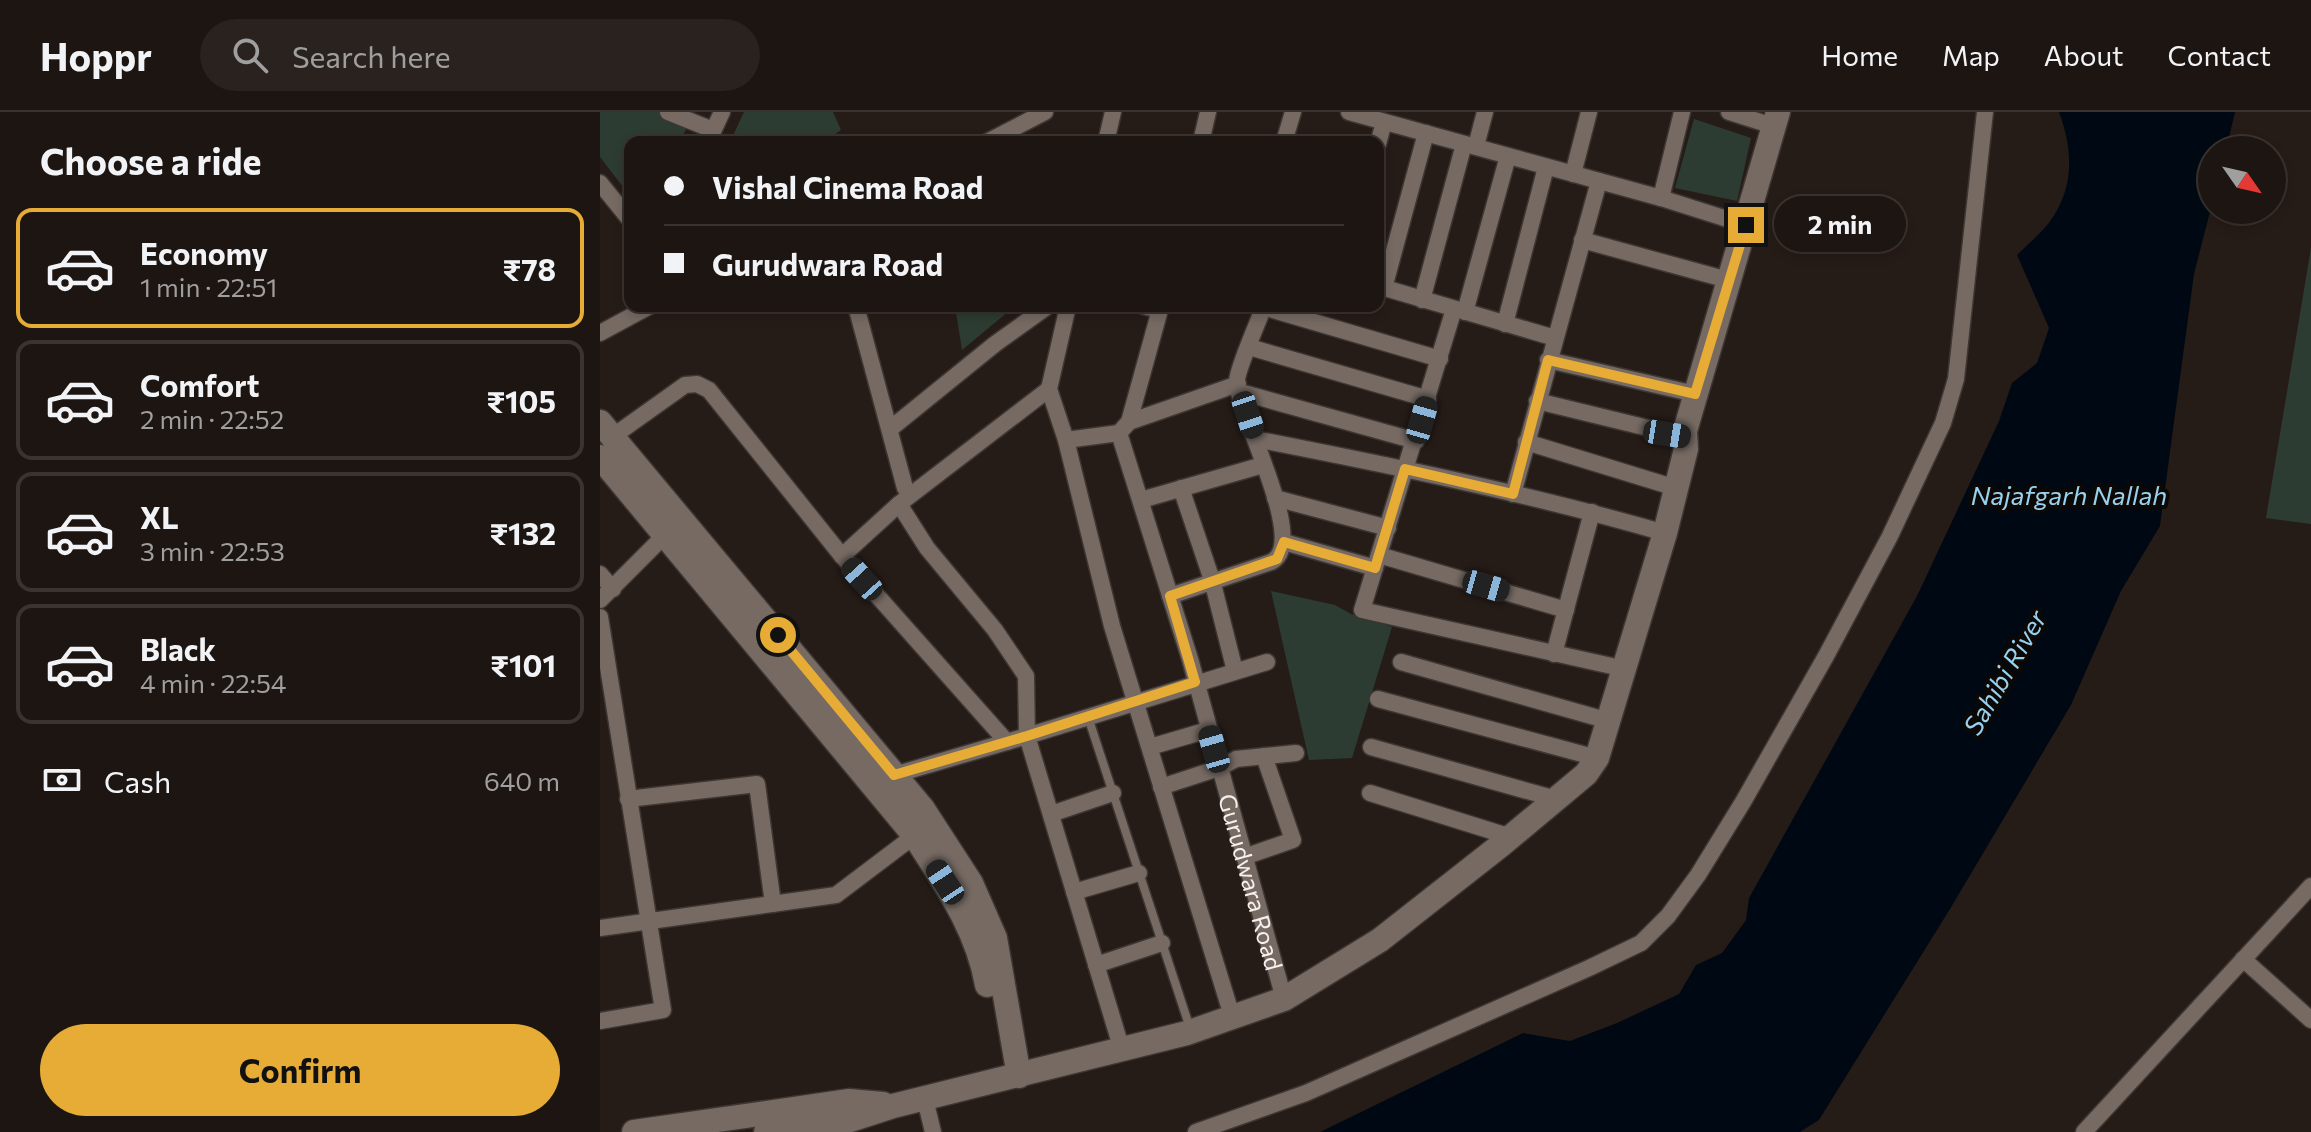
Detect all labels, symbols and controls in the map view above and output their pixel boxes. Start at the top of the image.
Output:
search box [200,19,760,91]
text: Hoppr [40,32,152,79]
icon: search [228,33,272,77]
text: Search here [292,37,451,74]
text: Home [1821,38,1898,72]
text: Map [1942,38,2000,72]
text: About [2044,38,2124,72]
text: Contact [2168,38,2271,72]
north arrow [2198,136,2286,224]
map controls [2198,136,2286,224]
text: Choose a ride [40,138,261,182]
text: Vishal Cinema Road [712,168,983,205]
callout: 2 min [1774,197,1906,253]
route end [1728,207,1764,243]
text: 2 min [1808,208,1872,239]
icon: car [44,232,116,304]
text: Economy [140,234,268,271]
text: Gurudwara Road [712,245,943,282]
text: ₹78 [503,250,556,287]
text: 1 min · 22:51 [140,271,277,302]
icon: car [44,364,116,436]
text: Comfort [140,366,259,403]
text: ₹105 [486,382,556,419]
car [1229,388,1267,442]
car [1404,394,1440,446]
text: 2 min · 22:52 [140,403,284,434]
car [1641,418,1693,450]
water label: Najafgarh Nallah [1971,479,2167,510]
icon: car [44,496,116,568]
text: XL [140,498,179,535]
text: ₹132 [490,514,556,551]
text: 3 min · 22:53 [140,535,285,566]
car [837,553,887,605]
car [1460,568,1512,604]
water label: Sahibi River [1956,603,2053,740]
route start [760,617,796,653]
icon: car [44,628,116,700]
text: Black [140,630,216,667]
text: ₹101 [490,646,556,683]
text: 4 min · 22:54 [140,667,286,698]
car [1196,723,1232,775]
icon: cash [40,758,84,802]
text: Cash [104,762,171,799]
text: 640 m [484,765,560,796]
street label: Gurudwara Road [1213,790,1290,973]
car [922,855,968,909]
button: Confirm [40,1024,560,1116]

